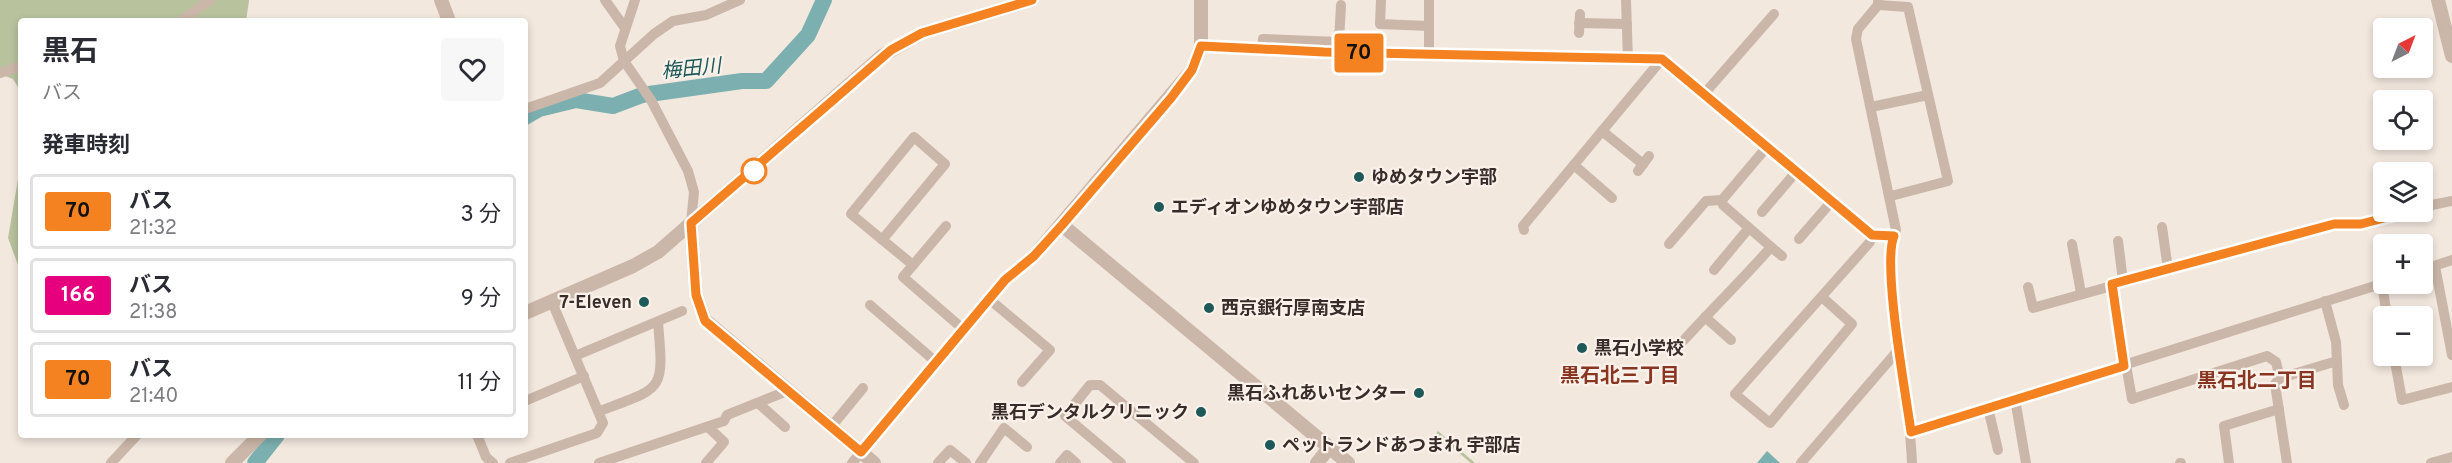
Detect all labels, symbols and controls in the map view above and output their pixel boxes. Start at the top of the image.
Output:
north arrow [2373,18,2433,78]
map controls [2373,18,2433,366]
line badge: 70 [1332,34,1386,72]
text: 黒石 [42,35,98,71]
button: heart [441,38,504,101]
text: 70 [1346,40,1372,67]
water label: 梅田川 [660,54,724,86]
text: バス [42,81,82,107]
button: locate [2373,90,2433,150]
text: 発車時刻 [42,133,130,160]
unlabelled marker [741,158,767,184]
button: layers [2373,162,2433,222]
place label: ゆめタウン宇部 [1371,167,1497,190]
marker: ゆめタウン宇部 [1352,170,1366,184]
text: バス [129,189,173,216]
place label: エディオンゆめタウン宇部店 [1171,197,1404,220]
text: 70 [65,198,91,225]
marker: エディオンゆめタウン宇部店 [1152,200,1166,214]
text: 3 分 [461,202,501,229]
text: 21:32 [129,216,177,242]
button: + [2373,234,2433,294]
text: バス [129,273,173,300]
text: 166 [61,282,95,309]
text: 9 分 [461,286,501,313]
place label: 7-Eleven [559,292,632,315]
marker: 7-Eleven [637,295,651,309]
place label: 西京銀行厚南支店 [1221,297,1365,321]
text: 21:38 [129,300,177,326]
marker: 西京銀行厚南支店 [1202,301,1216,315]
button: − [2373,306,2433,366]
place label: 黒石小学校 [1594,338,1684,361]
marker: 黒石小学校 [1575,341,1589,355]
text: バス [129,357,173,384]
district label: 黒石北三丁目 [1560,364,1680,390]
text: 70 [65,366,91,393]
district label: 黒石北二丁目 [2197,369,2317,395]
text: 11 分 [457,370,501,397]
place label: 黒石ふれあいセンター [1227,383,1407,406]
text: 21:40 [129,384,178,410]
marker: 黒石ふれあいセンター [1412,386,1426,400]
place label: 黒石デンタルクリニック [991,402,1189,425]
marker: 黒石デンタルクリニック [1194,405,1208,419]
place label: ペットランドあつまれ 宇部店 [1282,435,1521,458]
marker: ペットランドあつまれ 宇部店 [1263,438,1277,452]

